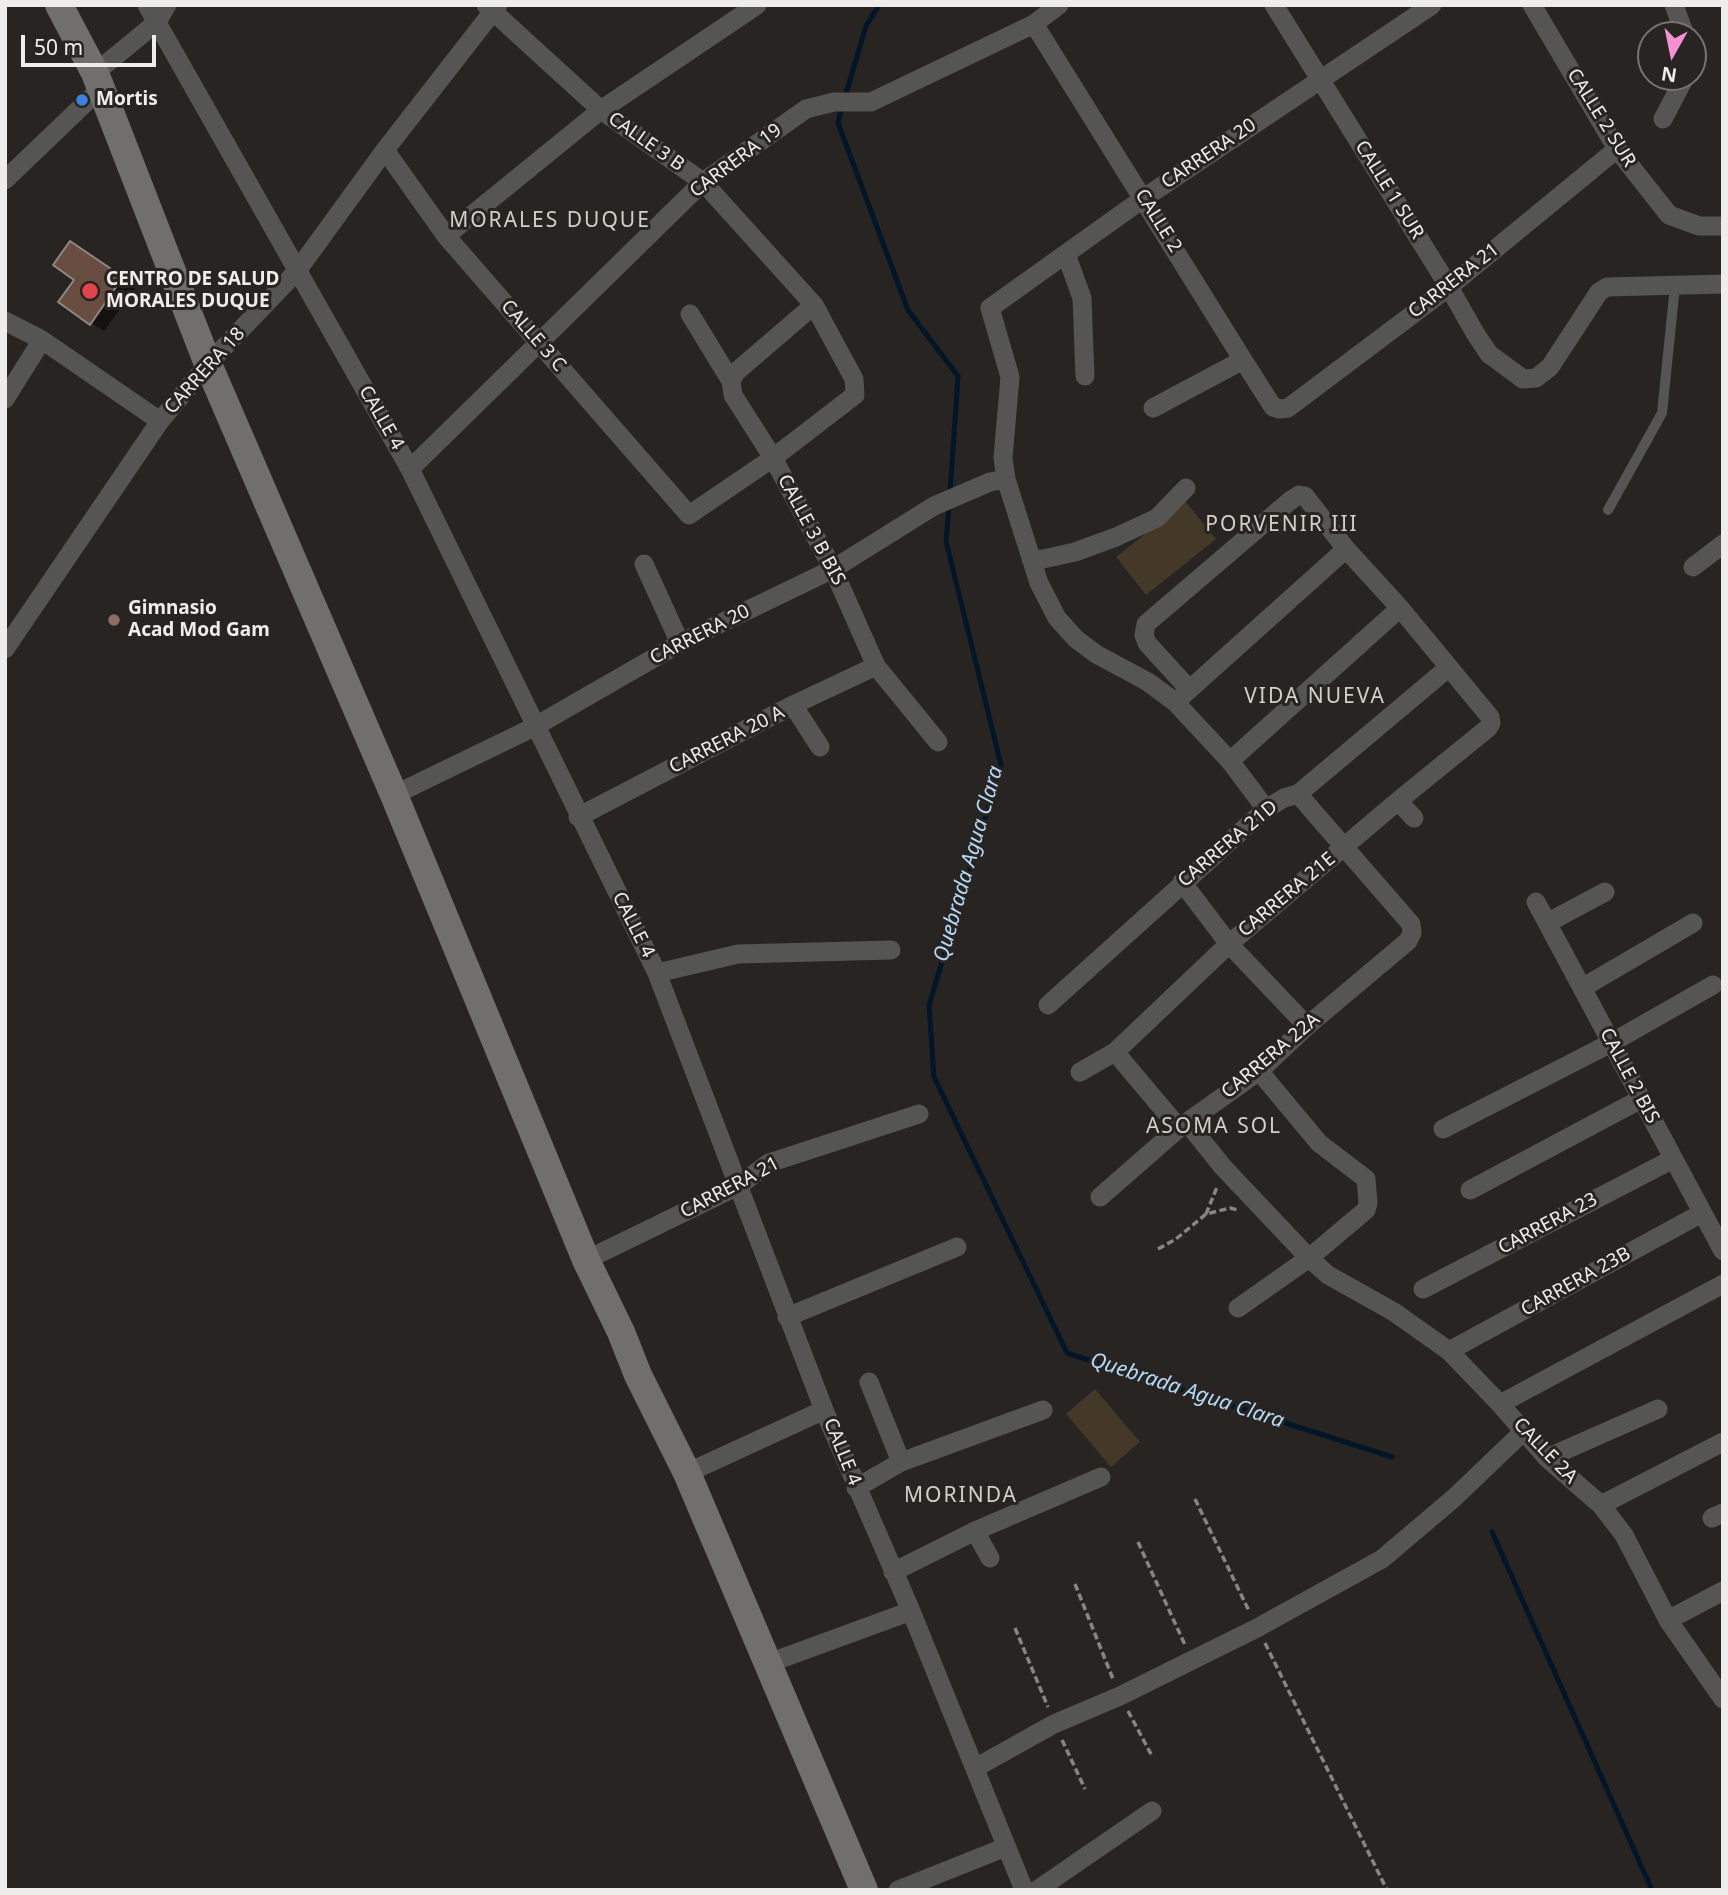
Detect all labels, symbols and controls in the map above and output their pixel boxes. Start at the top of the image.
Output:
scale bar [24,21,159,65]
north arrow [1637,21,1707,91]
text: 50 m [34,33,83,61]
text: N [1659,61,1679,89]
street label: CALLE 2 SUR [1562,65,1640,171]
place label: Mortis [96,89,158,111]
marker: Mortis [74,92,90,108]
street label: CALLE 3 B [604,108,688,176]
street label: CARRERA 20 [1157,114,1261,194]
street label: CARRERA 19 [686,119,786,203]
street label: CALLE 1 SUR [1350,137,1428,243]
street label: CALLE 2 [1130,185,1186,257]
district label: MORALES DUQUE [451,208,649,234]
street label: CARRERA 21 [1404,238,1504,324]
place label: CENTRO DE SALUD MORALES DUQUE [106,269,279,313]
marker: CENTRO DE SALUD MORALES DUQUE [80,281,100,301]
street label: CALLE 3 C [496,296,570,376]
street label: CARRERA 18 [160,323,250,419]
street label: CALLE 4 [354,382,408,454]
street label: CALLE 3 B BIS [772,471,850,589]
district label: PORVENIR III [1207,512,1357,538]
place label: Gimnasio Acad Mod Gam [128,598,270,642]
street label: CARRERA 20 [646,600,754,670]
marker: Gimnasio Acad Mod Gam [106,612,122,628]
district label: VIDA NUEVA [1245,684,1385,710]
street label: CARRERA 20 A [666,701,788,779]
water label: Quebrada Agua Clara [929,763,1009,965]
street label: CARRERA 21D [1174,796,1282,892]
street label: CARRERA 21E [1234,848,1340,942]
street label: CALLE 4 [607,888,659,962]
street label: CARRERA 22A [1217,1008,1325,1104]
street label: CALLE 2 BIS [1594,1024,1664,1128]
district label: ASOMA SOL [1147,1114,1281,1140]
street label: CARRERA 21 [677,1152,783,1224]
street label: CARRERA 23 [1495,1188,1601,1260]
street label: CARRERA 23B [1517,1243,1635,1321]
water label: Quebrada Agua Clara [1087,1348,1287,1434]
street label: CALLE 2A [1508,1413,1582,1489]
street label: CALLE 4 [818,1415,866,1489]
district label: MORINDA [905,1483,1017,1509]

